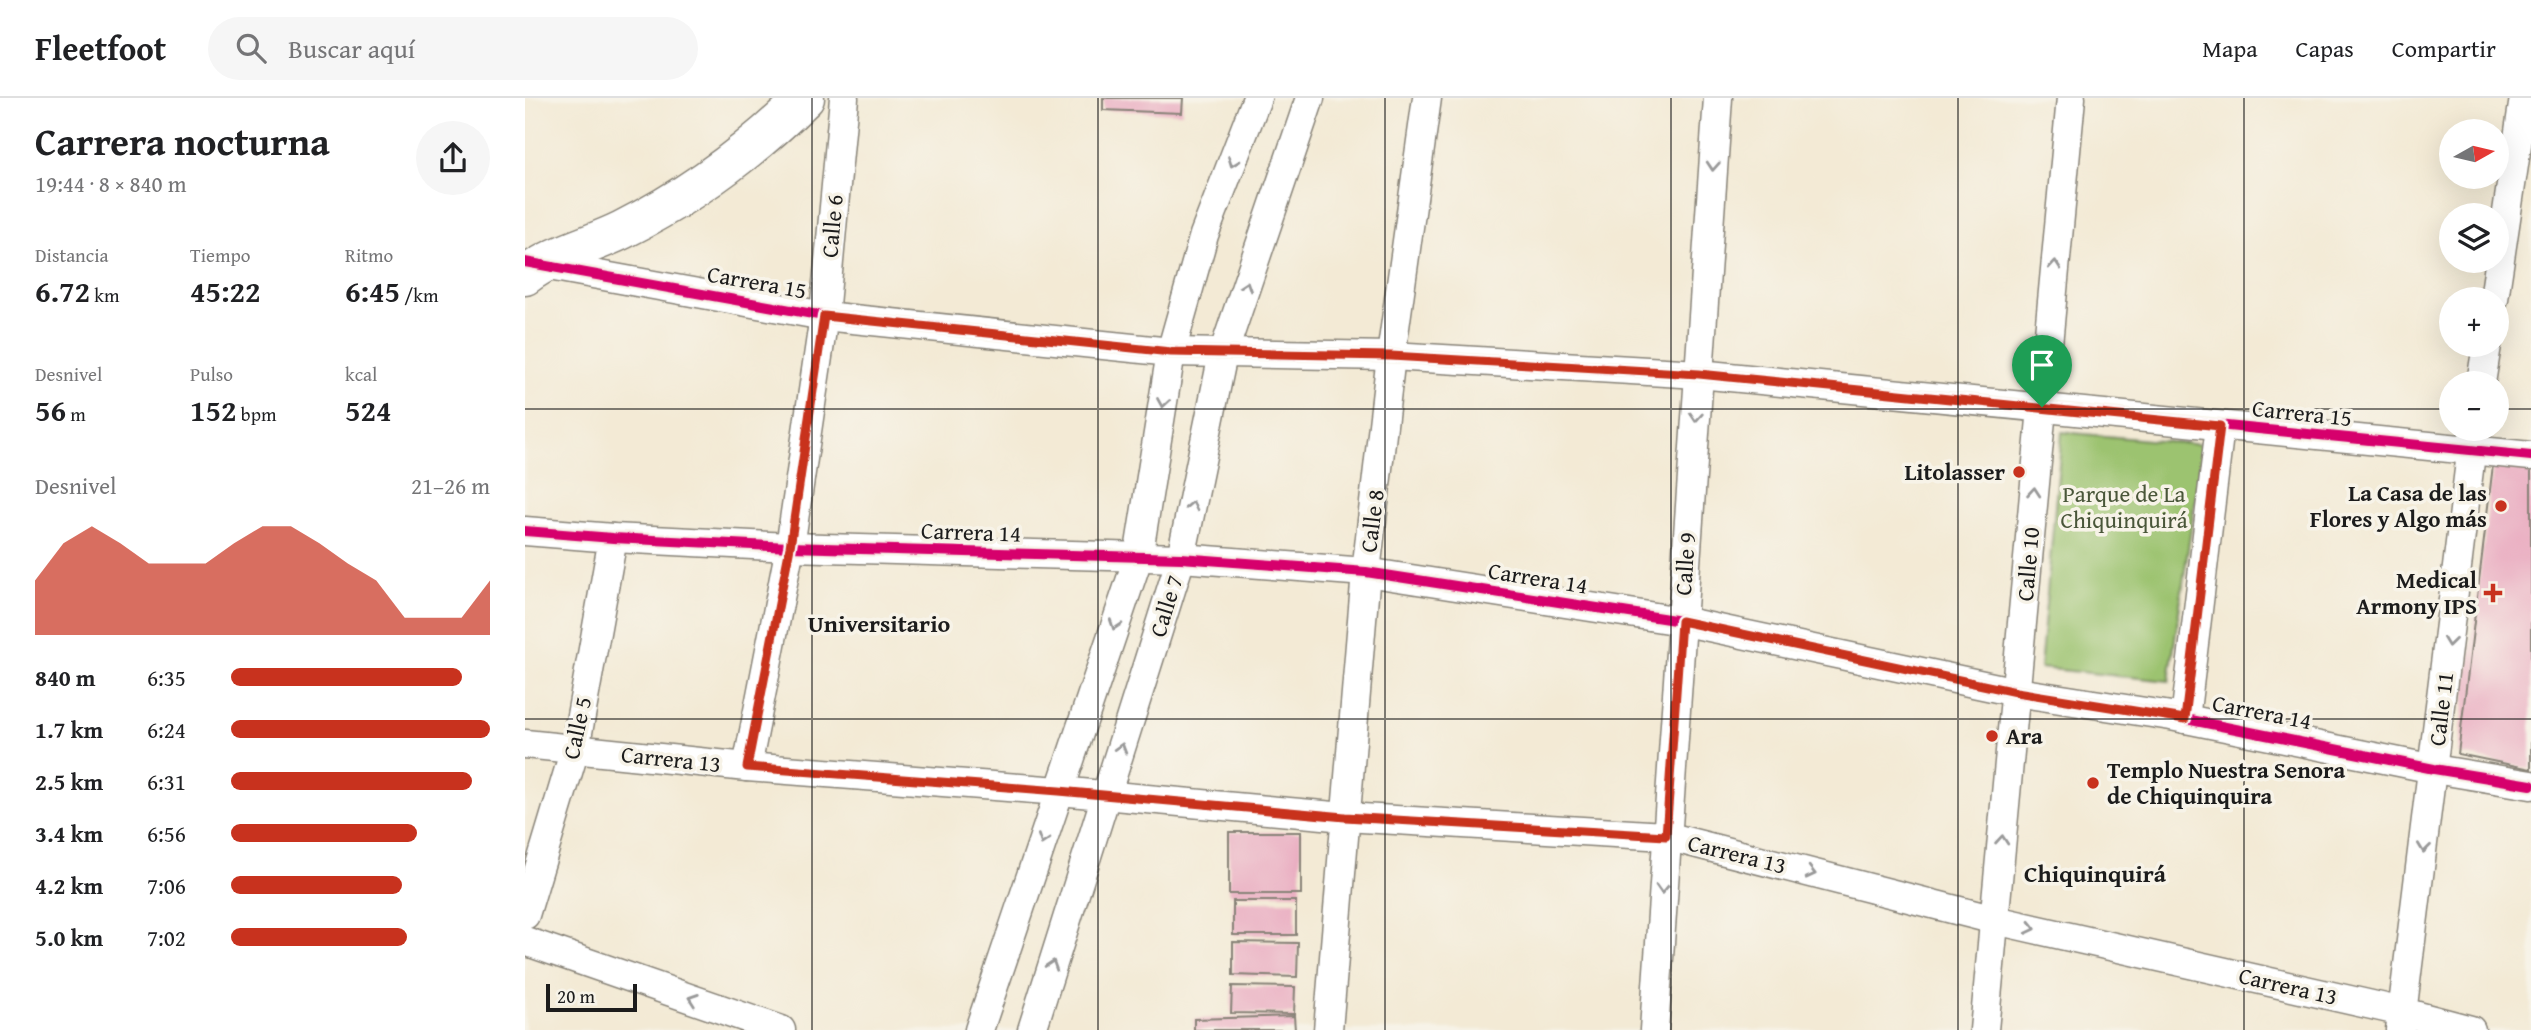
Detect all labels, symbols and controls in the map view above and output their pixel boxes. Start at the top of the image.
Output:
search box [208,17,698,80]
text: Fleetfoot [35,24,166,72]
icon: search [232,29,270,67]
text: Buscar aquí [288,29,415,68]
text: Mapa [2202,31,2258,66]
text: Capas [2296,31,2354,66]
text: Compartir [2392,31,2496,66]
text: Carrera nocturna [35,113,330,169]
north arrow [2439,119,2509,189]
map controls [2439,119,2509,441]
button: share [416,121,490,195]
one-way arrow [1227,155,1241,167]
one-way arrow [1706,161,1721,172]
text: 19:44 · 8 × 840 m [35,167,187,200]
street label: Calle 6 [812,193,851,259]
button: layers [2439,203,2509,273]
text: Distancia [35,241,109,269]
text: Tiempo [190,241,250,269]
text: Ritmo [345,241,393,269]
street label: Carrera 15 [705,257,809,306]
one-way arrow [2048,259,2063,271]
text: 6.72 [35,269,90,313]
text: 45:22 [190,269,261,313]
text: 6:45 [345,269,400,313]
one-way arrow [1238,280,1252,292]
text: km [90,281,119,309]
text: /km [400,281,438,309]
button: + [2439,287,2509,357]
pin [2012,335,2072,407]
icon: arrive [2023,346,2061,384]
text: Desnivel [35,360,102,388]
text: Pulso [190,360,233,388]
text: kcal [345,360,377,388]
button: − [2439,371,2509,441]
text: 56 [35,388,66,432]
text: 152 [190,388,237,432]
text: 524 [345,388,392,432]
street label: Carrera 15 [2251,391,2354,434]
one-way arrow [1156,397,1171,409]
text: m [66,400,86,428]
text: bpm [237,400,276,428]
one-way arrow [1688,412,1703,423]
place label: Litolasser [1904,455,2005,488]
marker: Litolasser [2011,464,2027,480]
text: Desnivel [35,469,116,502]
text: 21–26 m [411,469,490,502]
place label: La Casa de las Flores y Algo más [2310,476,2487,535]
park label: Parque de La Chiquinquirá [2060,477,2188,536]
one-way arrow [2026,486,2041,497]
street label: Calle 8 [1351,488,1392,554]
marker: La Casa de las Flores y Algo más [2493,498,2509,514]
one-way arrow [1183,500,1198,512]
street label: Carrera 14 [920,513,1022,550]
street label: Calle 10 [2008,526,2047,602]
street label: Calle 9 [1666,531,1703,597]
street label: Carrera 14 [1486,553,1590,602]
place label: Medical Armony IPS [2356,563,2477,622]
street label: Calle 7 [1141,571,1191,641]
marker: Medical Armony IPS [2483,583,2503,603]
district label: Universitario [808,606,951,641]
one-way arrow [1109,618,1123,630]
one-way arrow [2441,637,2456,648]
text: 840 m [35,661,96,694]
text: 6:35 [147,661,186,694]
street label: Calle 11 [2420,670,2461,748]
street label: Carrera 14 [2210,686,2314,737]
street label: Calle 5 [554,694,599,762]
text: 1.7 km [35,713,103,746]
text: 6:24 [147,713,186,746]
place label: Ara [2006,719,2043,752]
marker: Ara [1984,728,2000,744]
street label: Carrera 13 [620,737,723,780]
one-way arrow [1113,742,1127,755]
place label: Templo Nuestra Senora de Chiquinquira [2107,753,2345,812]
text: 2.5 km [35,765,103,798]
text: 6:31 [147,765,186,798]
marker: Templo Nuestra Senora de Chiquinquira [2085,775,2101,791]
text: 3.4 km [35,817,103,850]
text: 6:56 [147,817,186,850]
street label: Carrera 13 [1685,825,1790,882]
one-way arrow [1037,834,1051,846]
one-way arrow [1994,834,2009,845]
one-way arrow [2416,842,2431,854]
district label: Chiquinquirá [2024,856,2167,891]
one-way arrow [1805,865,1817,879]
text: 4.2 km [35,869,103,902]
text: 7:06 [147,869,186,902]
one-way arrow [1655,884,1670,895]
one-way arrow [2025,920,2037,934]
text: 5.0 km [35,921,103,954]
text: 7:02 [147,921,186,954]
street label: Carrera 13 [2236,958,2341,1013]
one-way arrow [1044,959,1059,971]
scale bar [546,981,637,1013]
text: 20 m [557,982,595,1010]
one-way arrow [688,993,700,1007]

